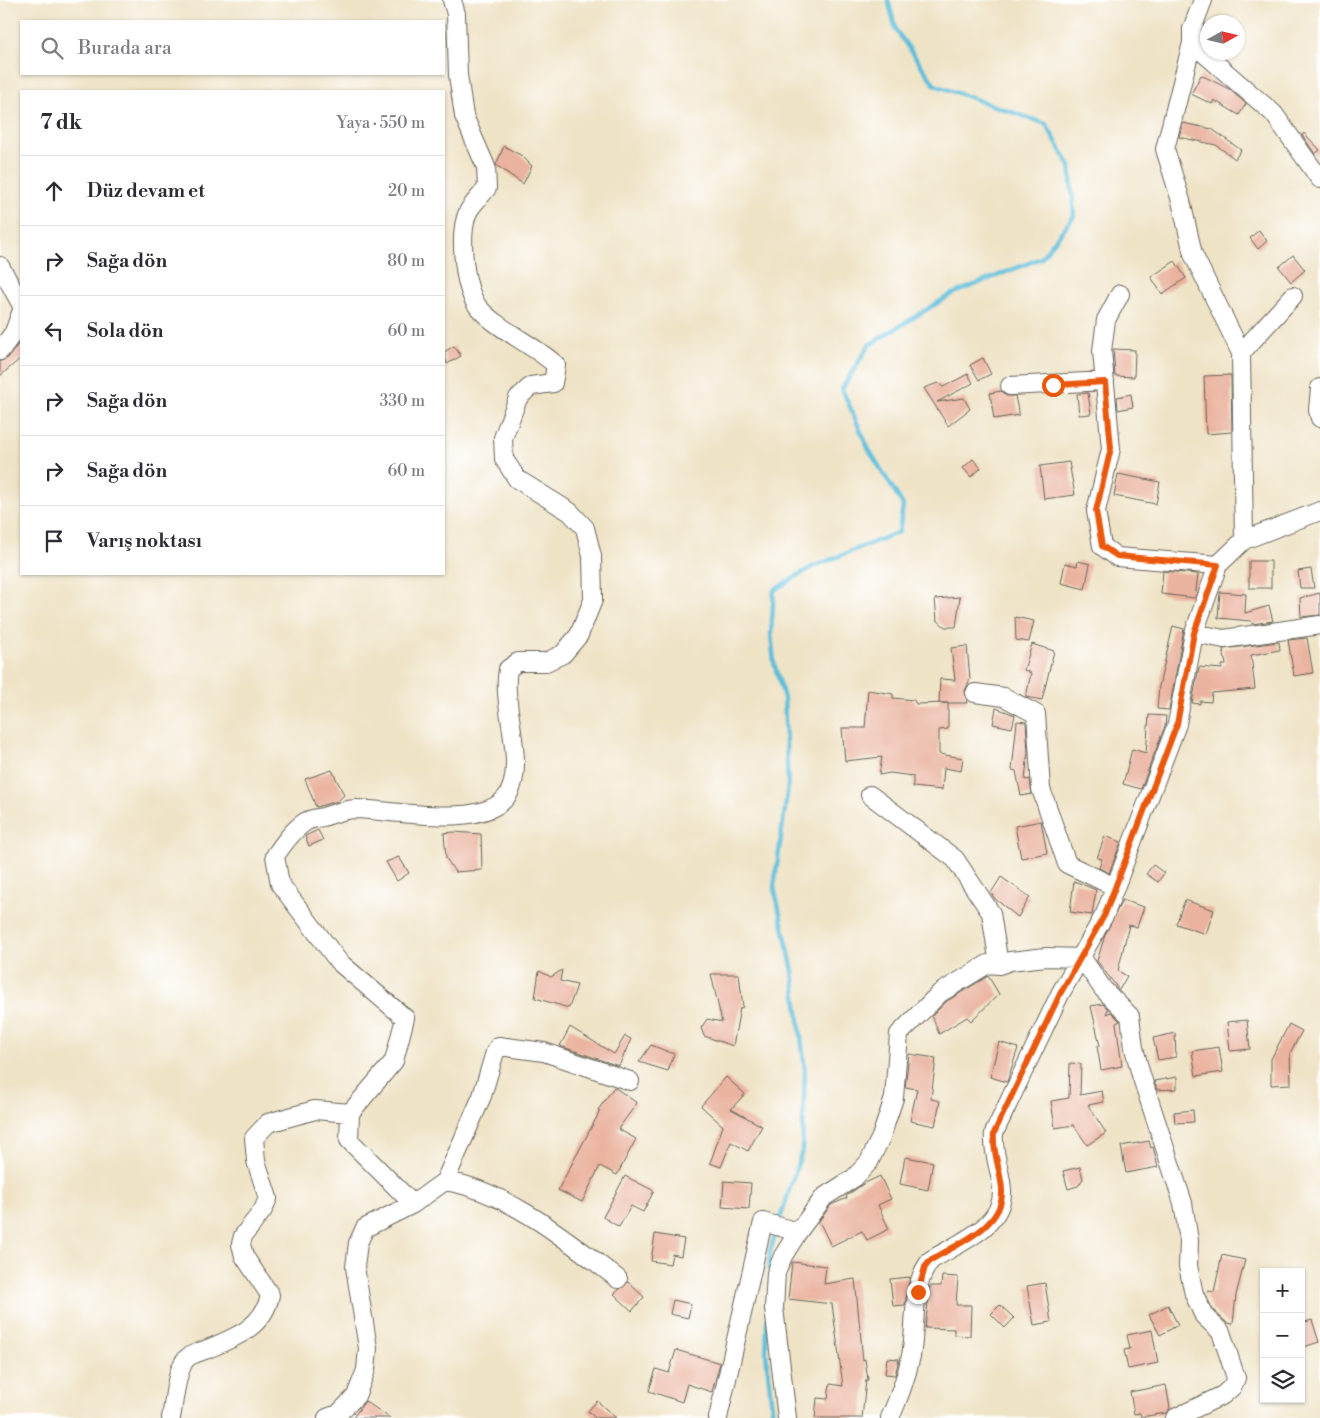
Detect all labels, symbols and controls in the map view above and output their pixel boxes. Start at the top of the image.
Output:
north arrow [1200,15,1245,60]
search box [20,20,445,75]
icon: search [38,34,66,62]
text: Burada ara [78,36,172,60]
text: 7 dk [40,110,82,136]
text: Yaya · 550 m [337,113,425,133]
icon: ahead [40,177,68,205]
text: Düz devam et [87,179,205,203]
text: 20 m [388,181,425,201]
icon: right [40,247,68,275]
text: Sağa dön [87,249,167,273]
text: 80 m [387,251,425,271]
icon: left [40,317,68,345]
text: Sola dön [87,319,163,343]
text: 60 m [387,321,425,341]
route start [1042,374,1065,397]
icon: right [40,387,68,415]
text: Sağa dön [87,389,167,413]
text: 330 m [379,391,425,411]
icon: right [40,457,68,485]
text: Sağa dön [87,459,167,483]
text: 60 m [387,461,425,481]
icon: arrive [40,527,68,555]
text: Varış noktası [87,529,202,553]
map controls [1260,1268,1305,1403]
button: + [1260,1268,1305,1313]
route end [907,1281,930,1304]
button: − [1260,1313,1305,1358]
button: layers [1260,1358,1305,1403]

